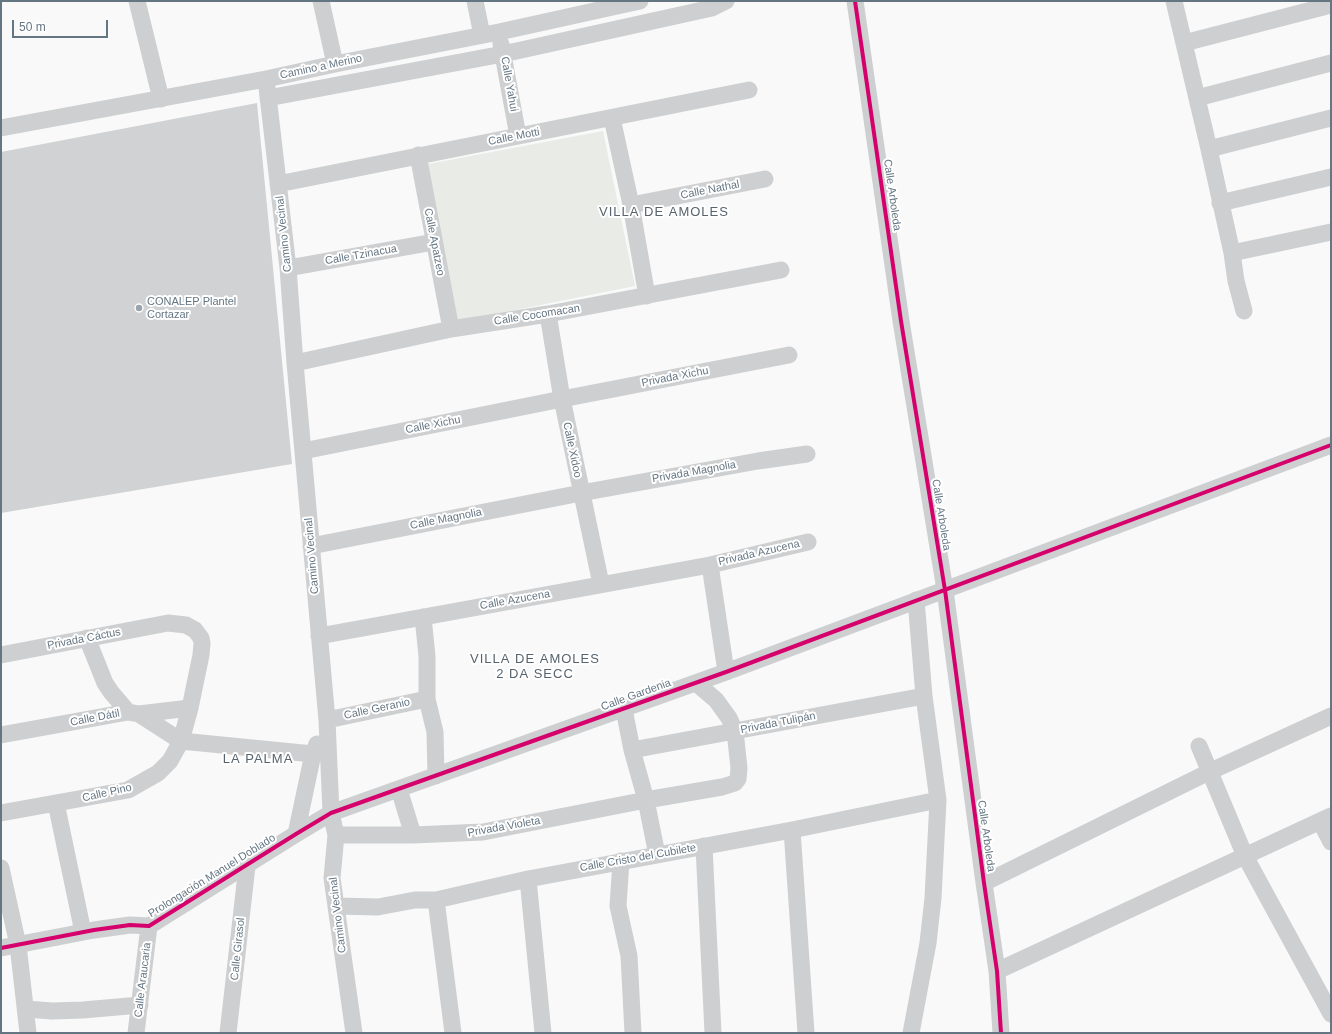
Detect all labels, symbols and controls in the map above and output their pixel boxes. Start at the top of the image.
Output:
scale bar [14,12,110,38]
text: 50 m [19,20,46,34]
street label: Camino a Merino [279,52,363,82]
street label: Calle Yahui [498,56,520,112]
street label: Calle Motti [487,126,541,148]
street label: Calle Arboleda [880,158,904,232]
street label: Calle Nathal [679,178,741,202]
street label: Camino Vecinal [273,195,295,273]
district label: VILLA DE AMOLES [599,204,729,220]
street label: Calle Apatzeo [421,207,447,277]
street label: Calle Tzinacua [324,242,398,268]
place label: CONALEP Plantel Cortazar [147,295,236,321]
street label: Calle Cocomacan [493,302,581,328]
marker: CONALEP Plantel Cortazar [134,303,144,313]
street label: Privada Xichu [640,364,710,390]
street label: Calle Xichu [404,413,462,437]
street label: Calle Xidoo [560,421,584,479]
street label: Privada Magnolia [651,458,737,486]
street label: Calle Arboleda [929,478,953,552]
street label: Calle Magnolia [409,506,483,532]
street label: Camino Vecinal [302,517,322,595]
street label: Privada Azucena [717,537,801,569]
street label: Calle Azucena [479,587,551,613]
street label: Privada Cáctus [46,625,122,653]
district label: VILLA DE AMOLES 2 DA SECC [470,651,600,682]
street label: Calle Gardenia [599,676,673,714]
street label: Calle Geranio [343,696,411,722]
street label: Calle Dátil [69,707,121,729]
street label: Privada Tulipán [739,709,817,737]
district label: LA PALMA [223,751,293,767]
street label: Calle Pino [81,781,133,805]
street label: Calle Arboleda [974,799,998,873]
street label: Privada Violeta [467,814,541,840]
street label: Prolongación Manuel Doblado [146,831,278,921]
street label: Calle Cristo del Cubilete [579,841,697,875]
street label: Camino Vecinal [327,876,349,954]
street label: Calle Girasol [228,917,248,981]
street label: Calle Araucaria [132,942,154,1018]

